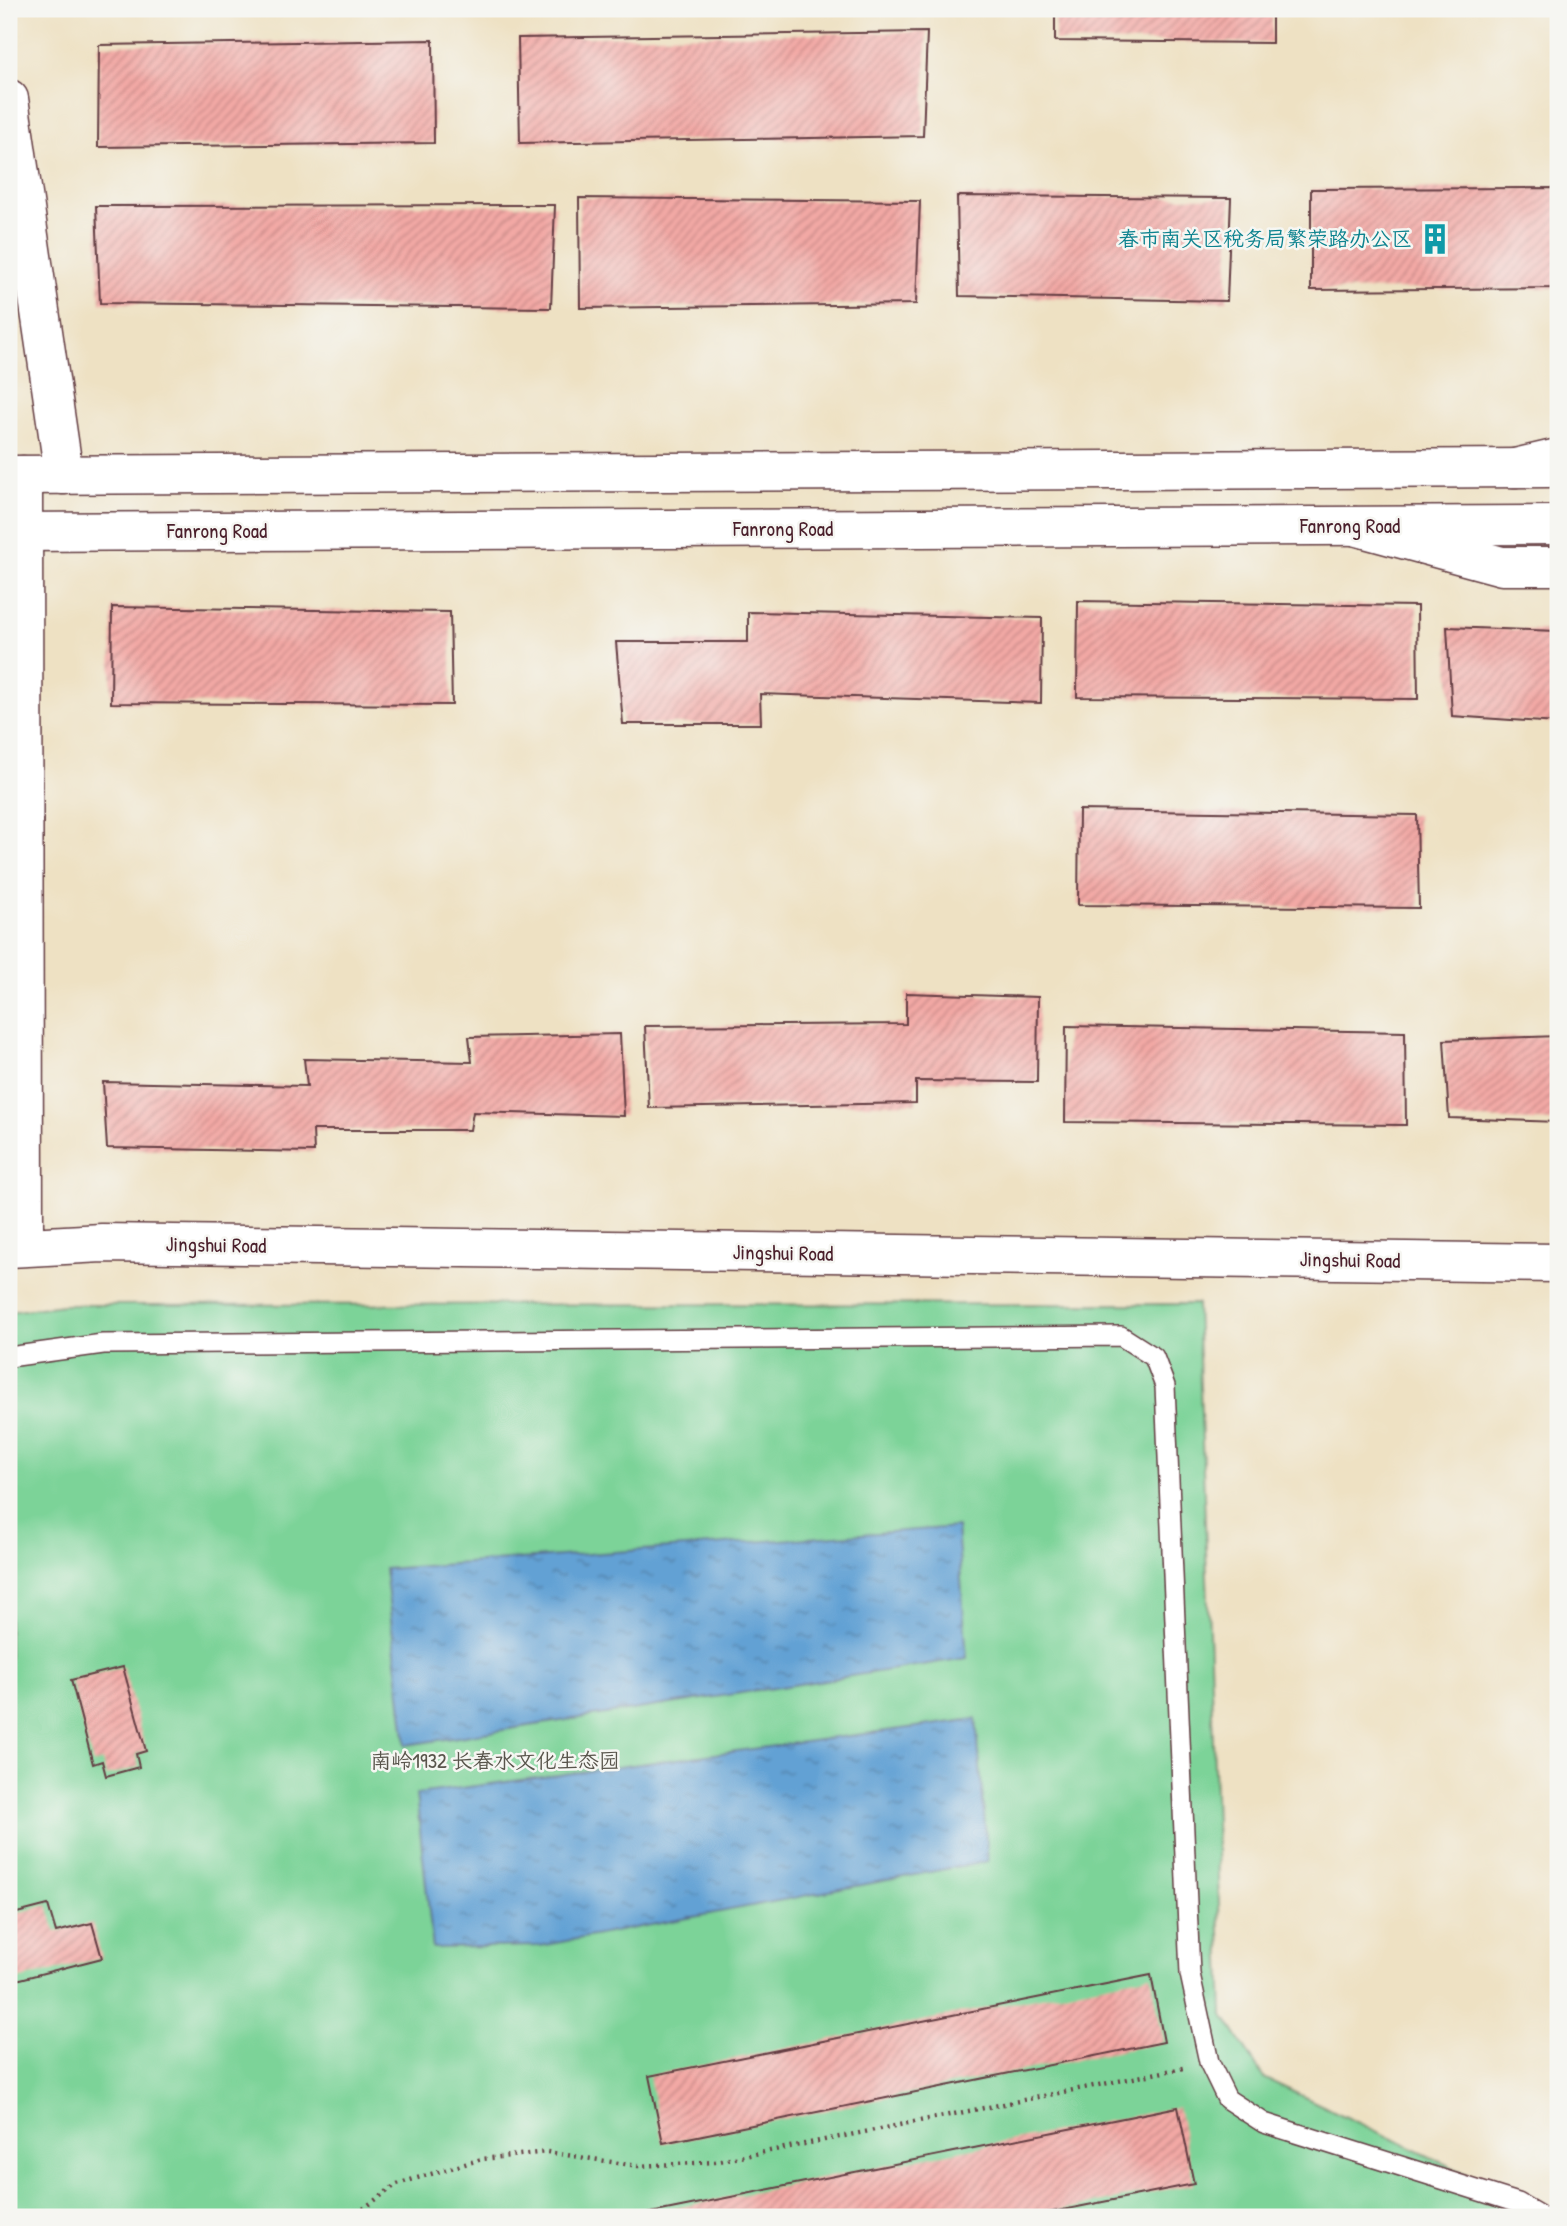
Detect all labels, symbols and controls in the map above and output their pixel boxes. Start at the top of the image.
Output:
building icon: 春市南关区税务局繁荣路办公区 [1418,222,1452,256]
place label: 春市南关区税务局繁荣路办公区 [1118,224,1412,253]
street label: Fanrong Road [1299,511,1400,540]
street label: Fanrong Road [732,514,833,543]
street label: Fanrong Road [166,516,267,545]
street label: Jingshui Road [165,1229,267,1260]
street label: Jingshui Road [732,1237,834,1268]
street label: Jingshui Road [1299,1244,1401,1275]
park label: 南岭1932 长春水文化生态园 [370,1746,620,1775]

